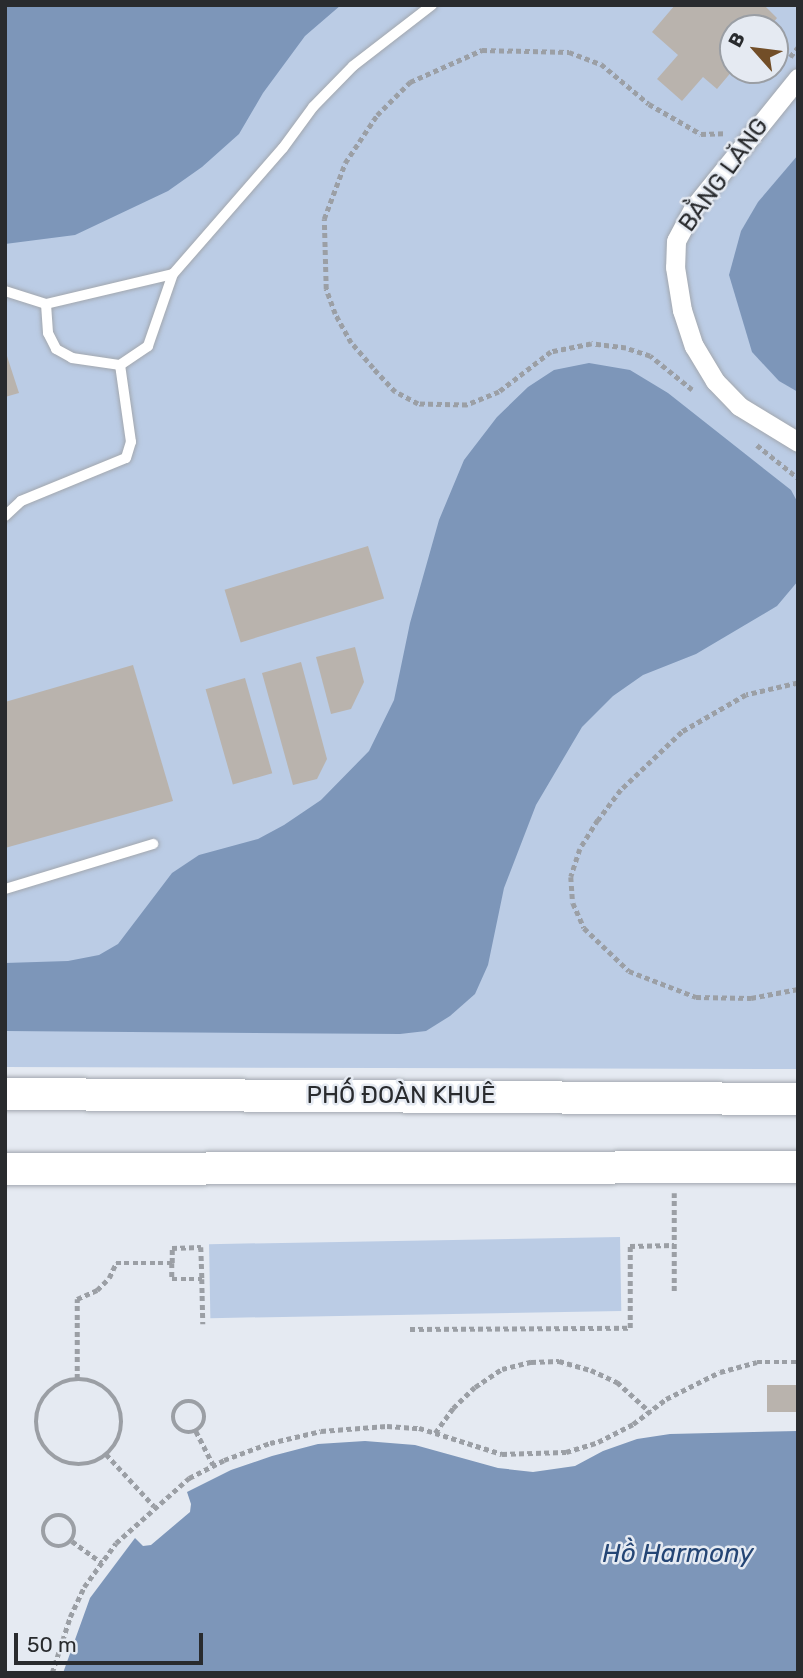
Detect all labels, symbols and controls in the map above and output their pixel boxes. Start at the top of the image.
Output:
north arrow [719,14,789,84]
text: B [723,29,750,51]
street label: BẰNG LĂNG [673,113,775,237]
street label: PHỐ ĐOÀN KHUÊ [307,1082,495,1110]
water label: Hồ Harmony [602,1538,754,1570]
scale bar [18,1618,206,1662]
text: 50 m [27,1632,77,1657]

